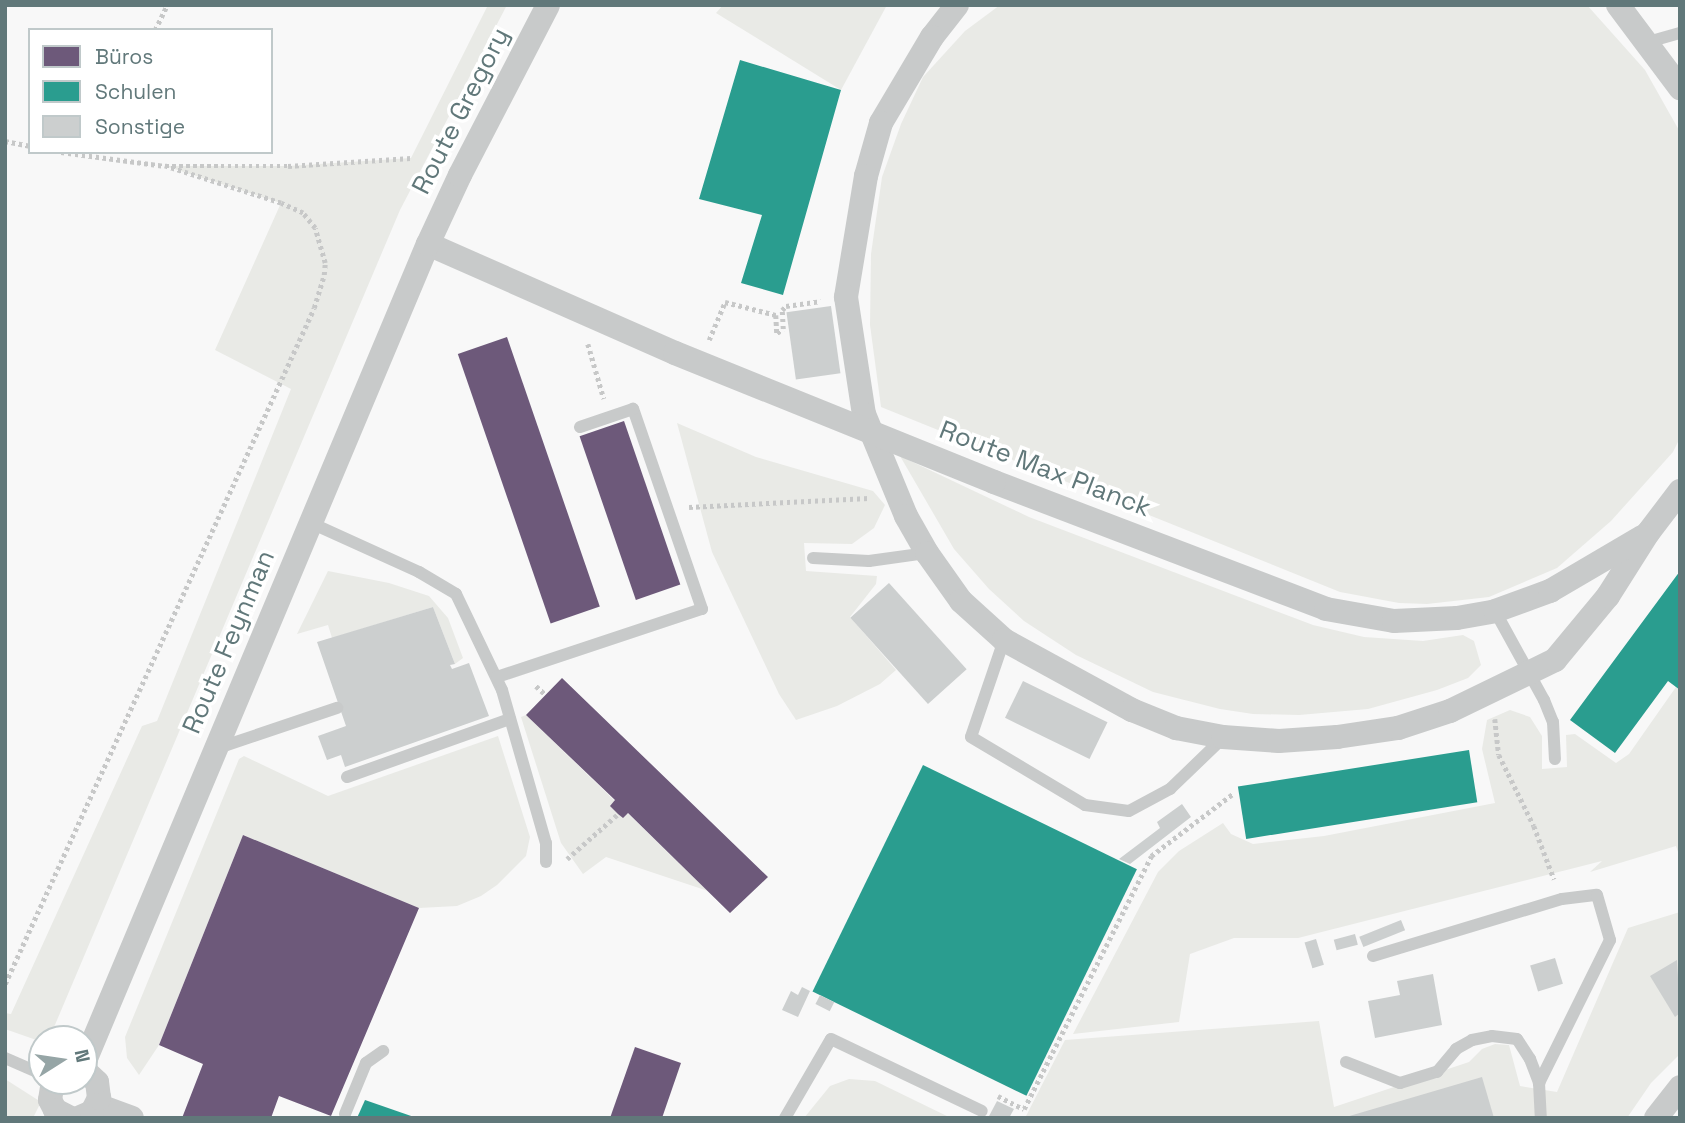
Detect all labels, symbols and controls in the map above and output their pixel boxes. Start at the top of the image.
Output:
street label: Route Gregory [406,23,516,199]
legend [28,28,273,154]
text: Büros [95,43,153,70]
text: Schulen [95,78,176,105]
text: Sonstige [95,113,185,140]
street label: Route Max Planck [935,414,1155,524]
street label: Route Feynman [176,546,282,738]
north arrow [28,1025,98,1095]
text: N [69,1047,96,1065]

